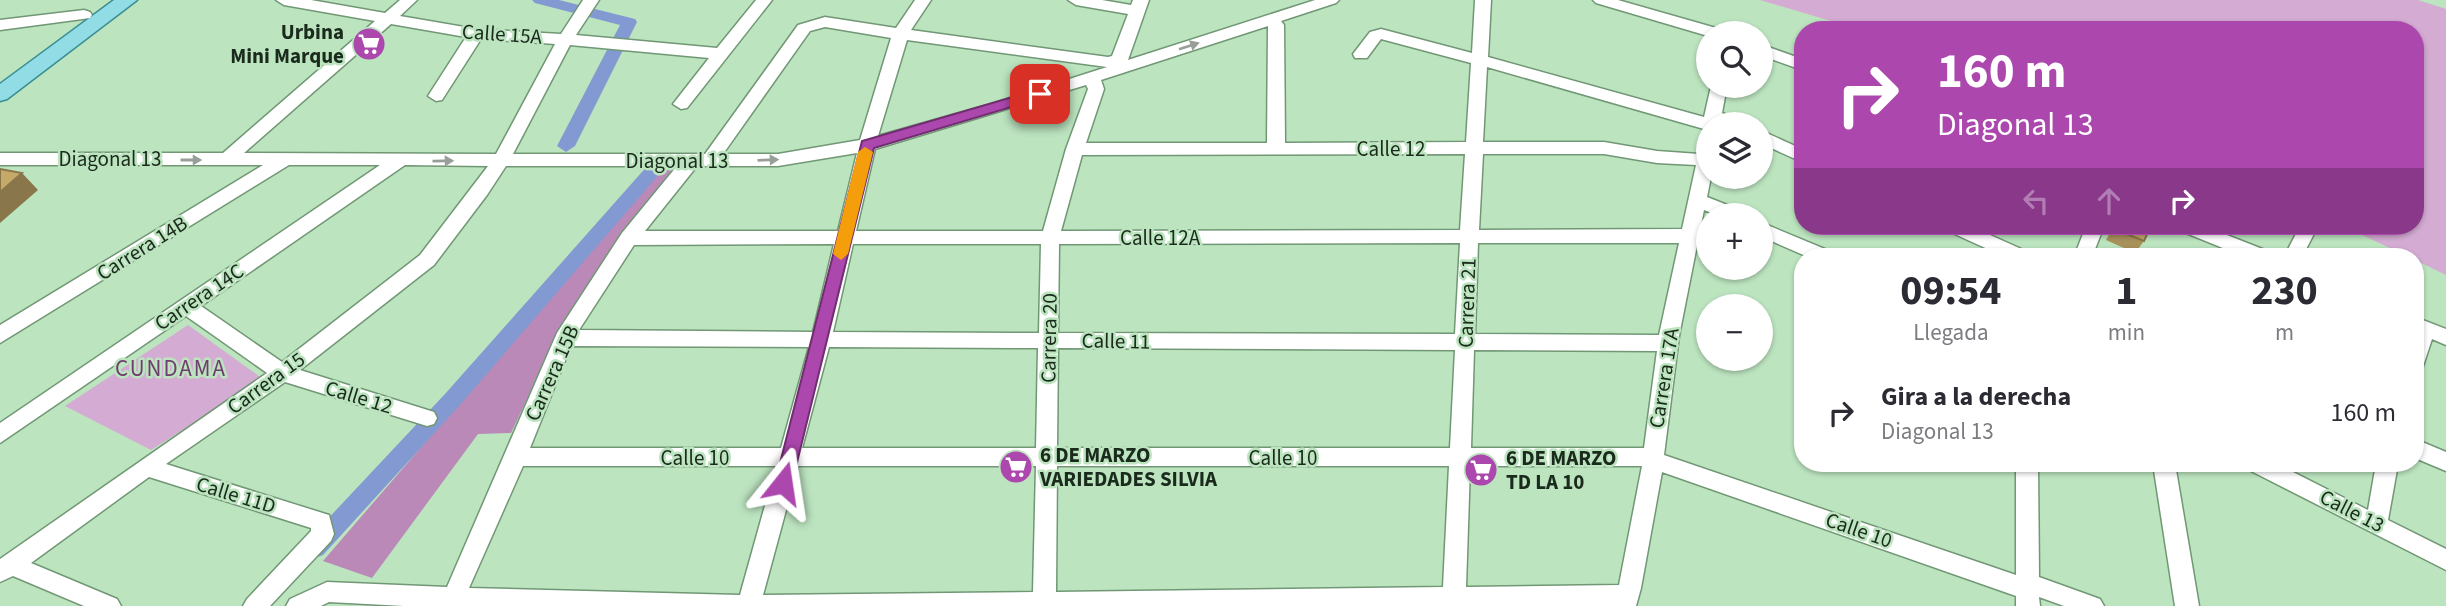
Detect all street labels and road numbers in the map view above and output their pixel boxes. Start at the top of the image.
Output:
street label: Calle 15A [461,16,544,52]
street label: Calle 12 [1357,134,1425,164]
street label: Diagonal 13 [59,144,161,174]
street label: Diagonal 13 [626,146,728,176]
street label: Carrera 14B [91,208,193,288]
street label: Calle 12A [1120,223,1201,253]
street label: Carrera 14C [148,256,250,338]
street label: Carrera 21 [1450,258,1484,348]
street label: Carrera 20 [1033,293,1065,383]
street label: Carrera 15B [518,320,586,426]
street label: Calle 11 [1081,325,1151,357]
street label: Carrera 17A [1641,325,1687,430]
street label: Carrera 15 [221,344,311,422]
street label: Calle 12 [322,373,396,421]
street label: Calle 10 [661,443,729,473]
street label: Calle 10 [1249,443,1317,473]
street label: Calle 11D [193,469,279,521]
street label: Calle 13 [2315,482,2389,540]
street label: Calle 10 [1822,505,1896,555]

